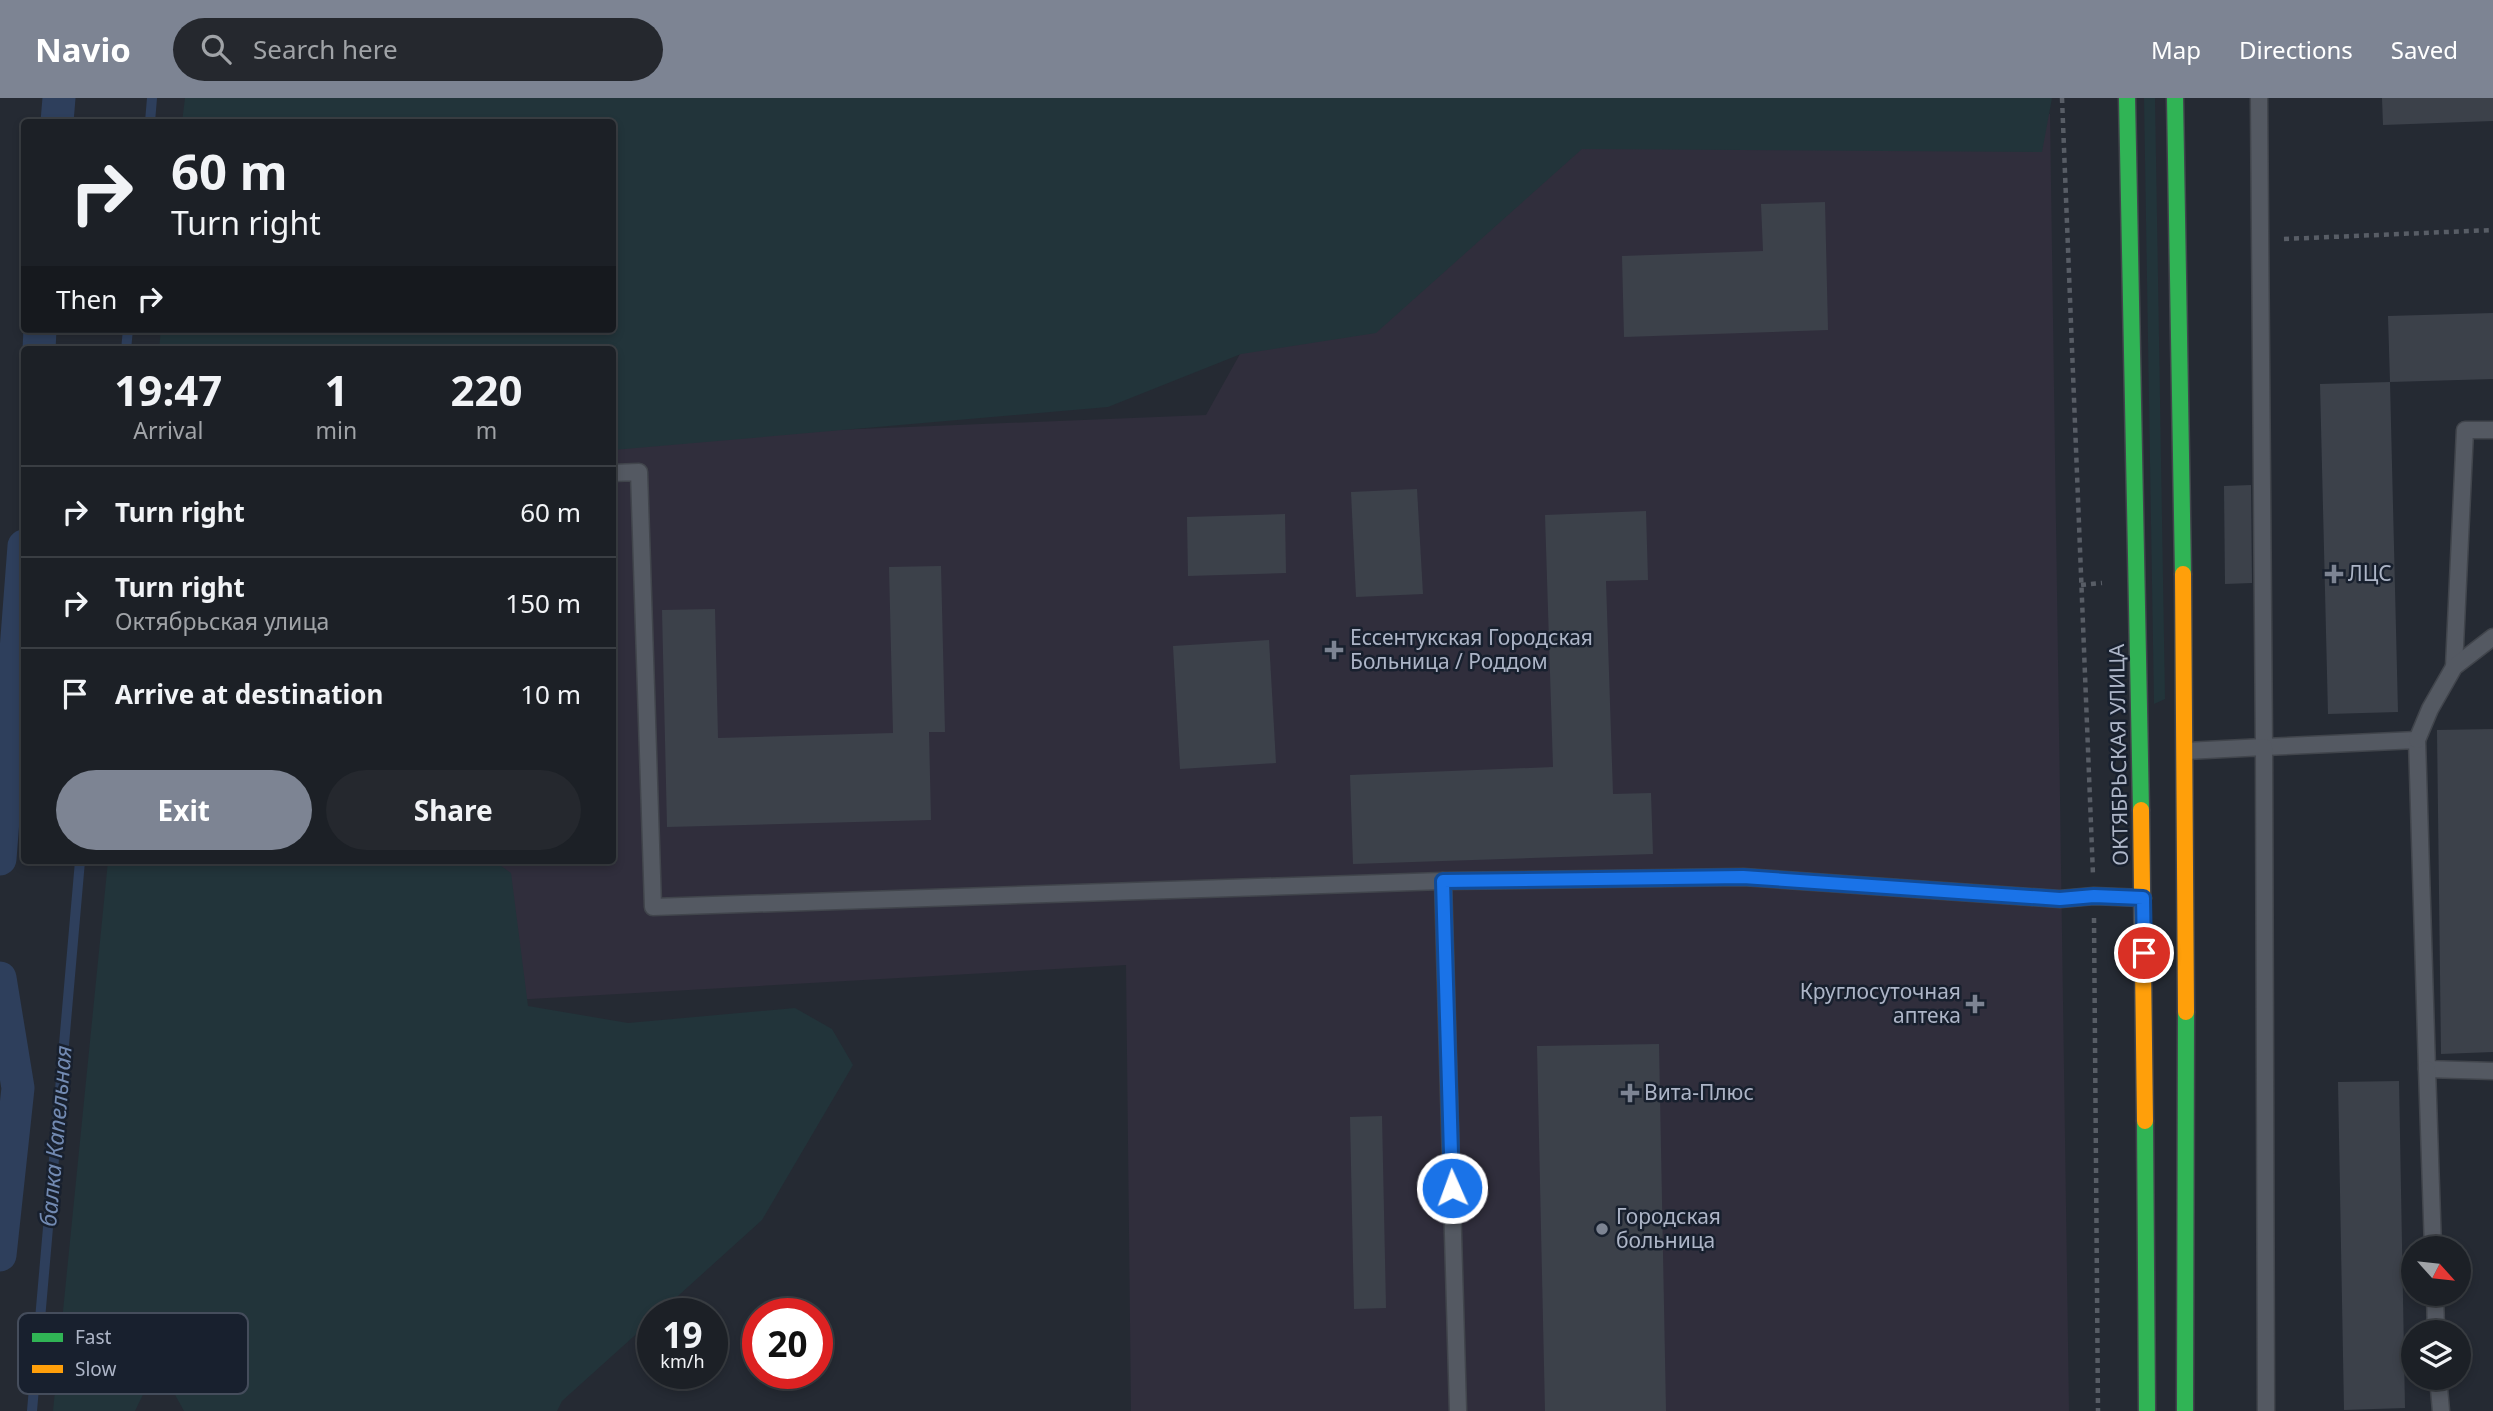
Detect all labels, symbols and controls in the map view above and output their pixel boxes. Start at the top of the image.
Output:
search box [173,18,663,81]
text: Navio [35,27,131,72]
icon: search [197,30,235,68]
text: Search here [253,31,398,67]
text: Map [2151,33,2201,66]
text: Directions [2239,33,2353,66]
text: Saved [2391,33,2458,66]
text: 60 m [171,138,288,204]
icon: right [56,147,147,238]
text: Turn right [171,201,321,244]
icon: right [131,280,169,318]
text: Then [56,281,117,317]
text: 19:47 [114,361,222,418]
text: 1 [324,361,348,418]
text: 220 [451,361,523,418]
text: Arrival [133,414,203,446]
text: min [316,414,357,446]
text: m [476,414,497,446]
icon: right [56,493,94,531]
text: Turn right [115,494,245,530]
text: 60 m [520,494,581,530]
place label: ЛЦС [2348,559,2392,587]
marker: ЛЦС [2326,566,2342,582]
text: Turn right [115,569,245,605]
icon: right [56,584,94,622]
text: 150 m [505,585,581,621]
text: Октябрьская улица [115,605,329,637]
place label: Ессентукская Городская Больница / Роддом [1350,623,1593,675]
marker: Ессентукская Городская Больница / Роддом [1324,640,1344,660]
street label: ОКТЯБРЬСКАЯ УЛИЦА [2102,643,2134,866]
icon: arrive [56,675,94,713]
text: Arrive at destination [115,676,384,712]
text: 10 m [520,676,581,712]
button: Exit [56,770,312,850]
button: Share [326,770,581,850]
pin [2114,923,2174,983]
icon: arrive [2125,934,2163,972]
place label: Круглосуточная аптека [1800,977,1961,1029]
marker: Круглосуточная аптека [1967,996,1983,1012]
water label: балка Капельная [31,1044,79,1228]
place label: Вита-Плюс [1644,1078,1754,1106]
marker: Вита-Плюс [1622,1085,1638,1101]
position arrow [1415,1151,1489,1225]
place label: Городская больница [1616,1202,1721,1254]
marker: Городская больница [1594,1221,1610,1237]
north arrow [2401,1236,2471,1306]
map controls [2401,1236,2471,1390]
speed limit sign: 20 [742,1298,833,1389]
text: 19 [662,1311,703,1358]
legend [18,1313,248,1394]
button: layers [2401,1320,2471,1390]
text: Fast [75,1324,112,1350]
text: km/h [660,1349,705,1373]
text: Slow [75,1356,116,1382]

